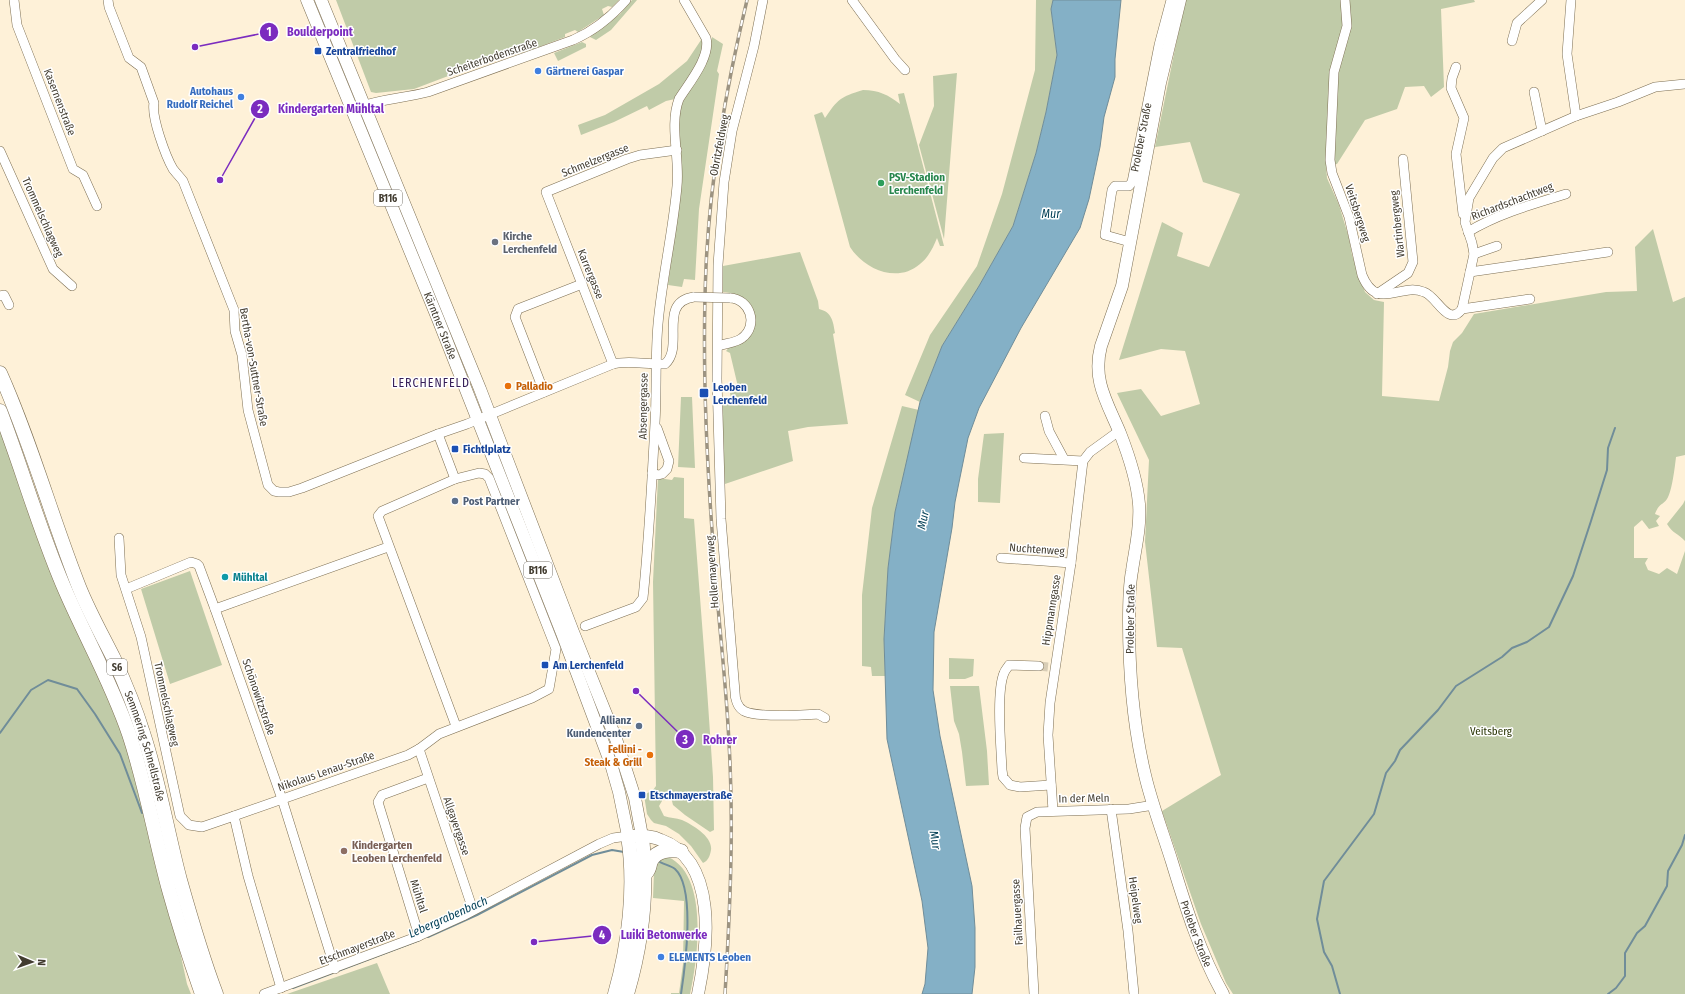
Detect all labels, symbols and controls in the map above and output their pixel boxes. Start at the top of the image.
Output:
callout: Boulderpoint [259,20,361,44]
text: 1 [266,25,272,39]
text: Boulderpoint [287,25,354,39]
street label: Scheiterbodenstraße [446,36,539,79]
place label: Zentralfriedhof [326,45,397,58]
marker: Zentralfriedhof [313,46,323,56]
place label: Gärtnerei Gaspar [546,65,625,78]
marker: Gärtnerei Gaspar [533,66,543,76]
street label: Kasernenstraße [41,67,78,137]
place label: Autohaus Rudolf Reichel [167,85,234,111]
marker: Autohaus Rudolf Reichel [236,92,246,102]
callout: Kindergarten Mühltal [250,97,392,121]
text: 2 [256,102,263,116]
text: Kindergarten Mühltal [278,102,385,116]
street label: Proleber Straße [1128,102,1154,173]
street label: Obritzfeldweg [707,112,732,177]
street label: Schmelzergasse [560,141,631,180]
place label: PSV-Stadion Lerchenfeld [889,171,945,197]
street label: Trommelschlagweg [19,175,66,260]
marker: PSV-Stadion Lerchenfeld [876,178,886,188]
street label: Richardschachtweg [1469,180,1556,223]
street label: Veitsbergweg [1342,183,1373,244]
street label: Wartinbergweg [1387,189,1407,258]
road number: B116 [374,190,402,206]
water label: Mur [1042,207,1061,221]
place label: Kirche Lerchenfeld [503,230,557,256]
marker: Kirche Lerchenfeld [490,237,500,247]
street label: Karrergasse [575,247,606,301]
street label: Kärntner Straße [421,290,459,361]
street label: Bertha-von-Suttner-Straße [237,307,270,427]
street label: Absengergasse [636,373,651,439]
district label: LERCHENFELD [392,376,470,390]
place label: Palladio [516,380,553,393]
marker: Palladio [503,381,513,391]
place label: Leoben Lerchenfeld [713,381,767,407]
marker: Leoben Lerchenfeld [698,387,710,399]
place label: Fichtlplatz [463,443,511,456]
marker: Fichtlplatz [450,444,460,454]
place label: Post Partner [463,495,521,508]
marker: Post Partner [450,496,460,506]
water label: Mur [914,508,932,531]
street label: Hollermayerweg [703,534,722,609]
street label: Nuchtenweg [1009,541,1066,558]
road number: B116 [524,562,552,578]
place label: Mühltal [233,571,269,584]
marker: Mühltal [220,572,230,582]
street label: Hippmanngasse [1039,574,1064,646]
street label: Proleber Straße [1123,584,1138,654]
street label: Schönowitzstraße [239,657,278,737]
road number: S6 [107,659,127,675]
place label: Am Lerchenfeld [552,659,624,672]
marker: Am Lerchenfeld [540,660,550,670]
street label: Trommelschlagweg [151,661,182,748]
street label: Semmering Schnellstraße [122,689,167,803]
place label: Allianz Kundencenter [567,714,632,740]
marker: Allianz Kundencenter [634,721,644,731]
park label: Veitsberg [1470,725,1513,738]
callout: Rohrer [675,727,745,751]
text: 3 [681,733,688,747]
text: Rohrer [703,733,738,747]
place label: Fellini - Steak & Grill [585,743,643,769]
street label: Nikolaus Lenau-Straße [276,749,376,794]
marker: Fellini - Steak & Grill [645,750,655,760]
place label: Etschmayerstraße [650,789,733,802]
marker: Etschmayerstraße [637,790,647,800]
street label: In der Meln [1058,792,1110,805]
street label: Allgayergasse [440,795,473,857]
water label: Mur [926,829,944,851]
place label: Kindergarten Leoben Lerchenfeld [352,839,442,865]
marker: Kindergarten Leoben Lerchenfeld [339,846,349,856]
street label: Heipelweg [1126,876,1145,925]
street label: Mühltal [407,878,430,914]
street label: Failhauergasse [1009,879,1026,945]
water label: Lebergrabenbach [406,893,490,941]
street label: Proleber Straße [1177,899,1214,969]
callout: Luiki Betonwerke [592,923,715,947]
street label: Etschmayerstraße [318,927,397,968]
text: 4 [599,928,605,942]
text: Luiki Betonwerke [621,928,707,942]
north arrow [12,942,52,982]
place label: ELEMENTS Leoben [669,951,751,964]
marker: ELEMENTS Leoben [656,952,666,962]
text: N [35,959,48,966]

